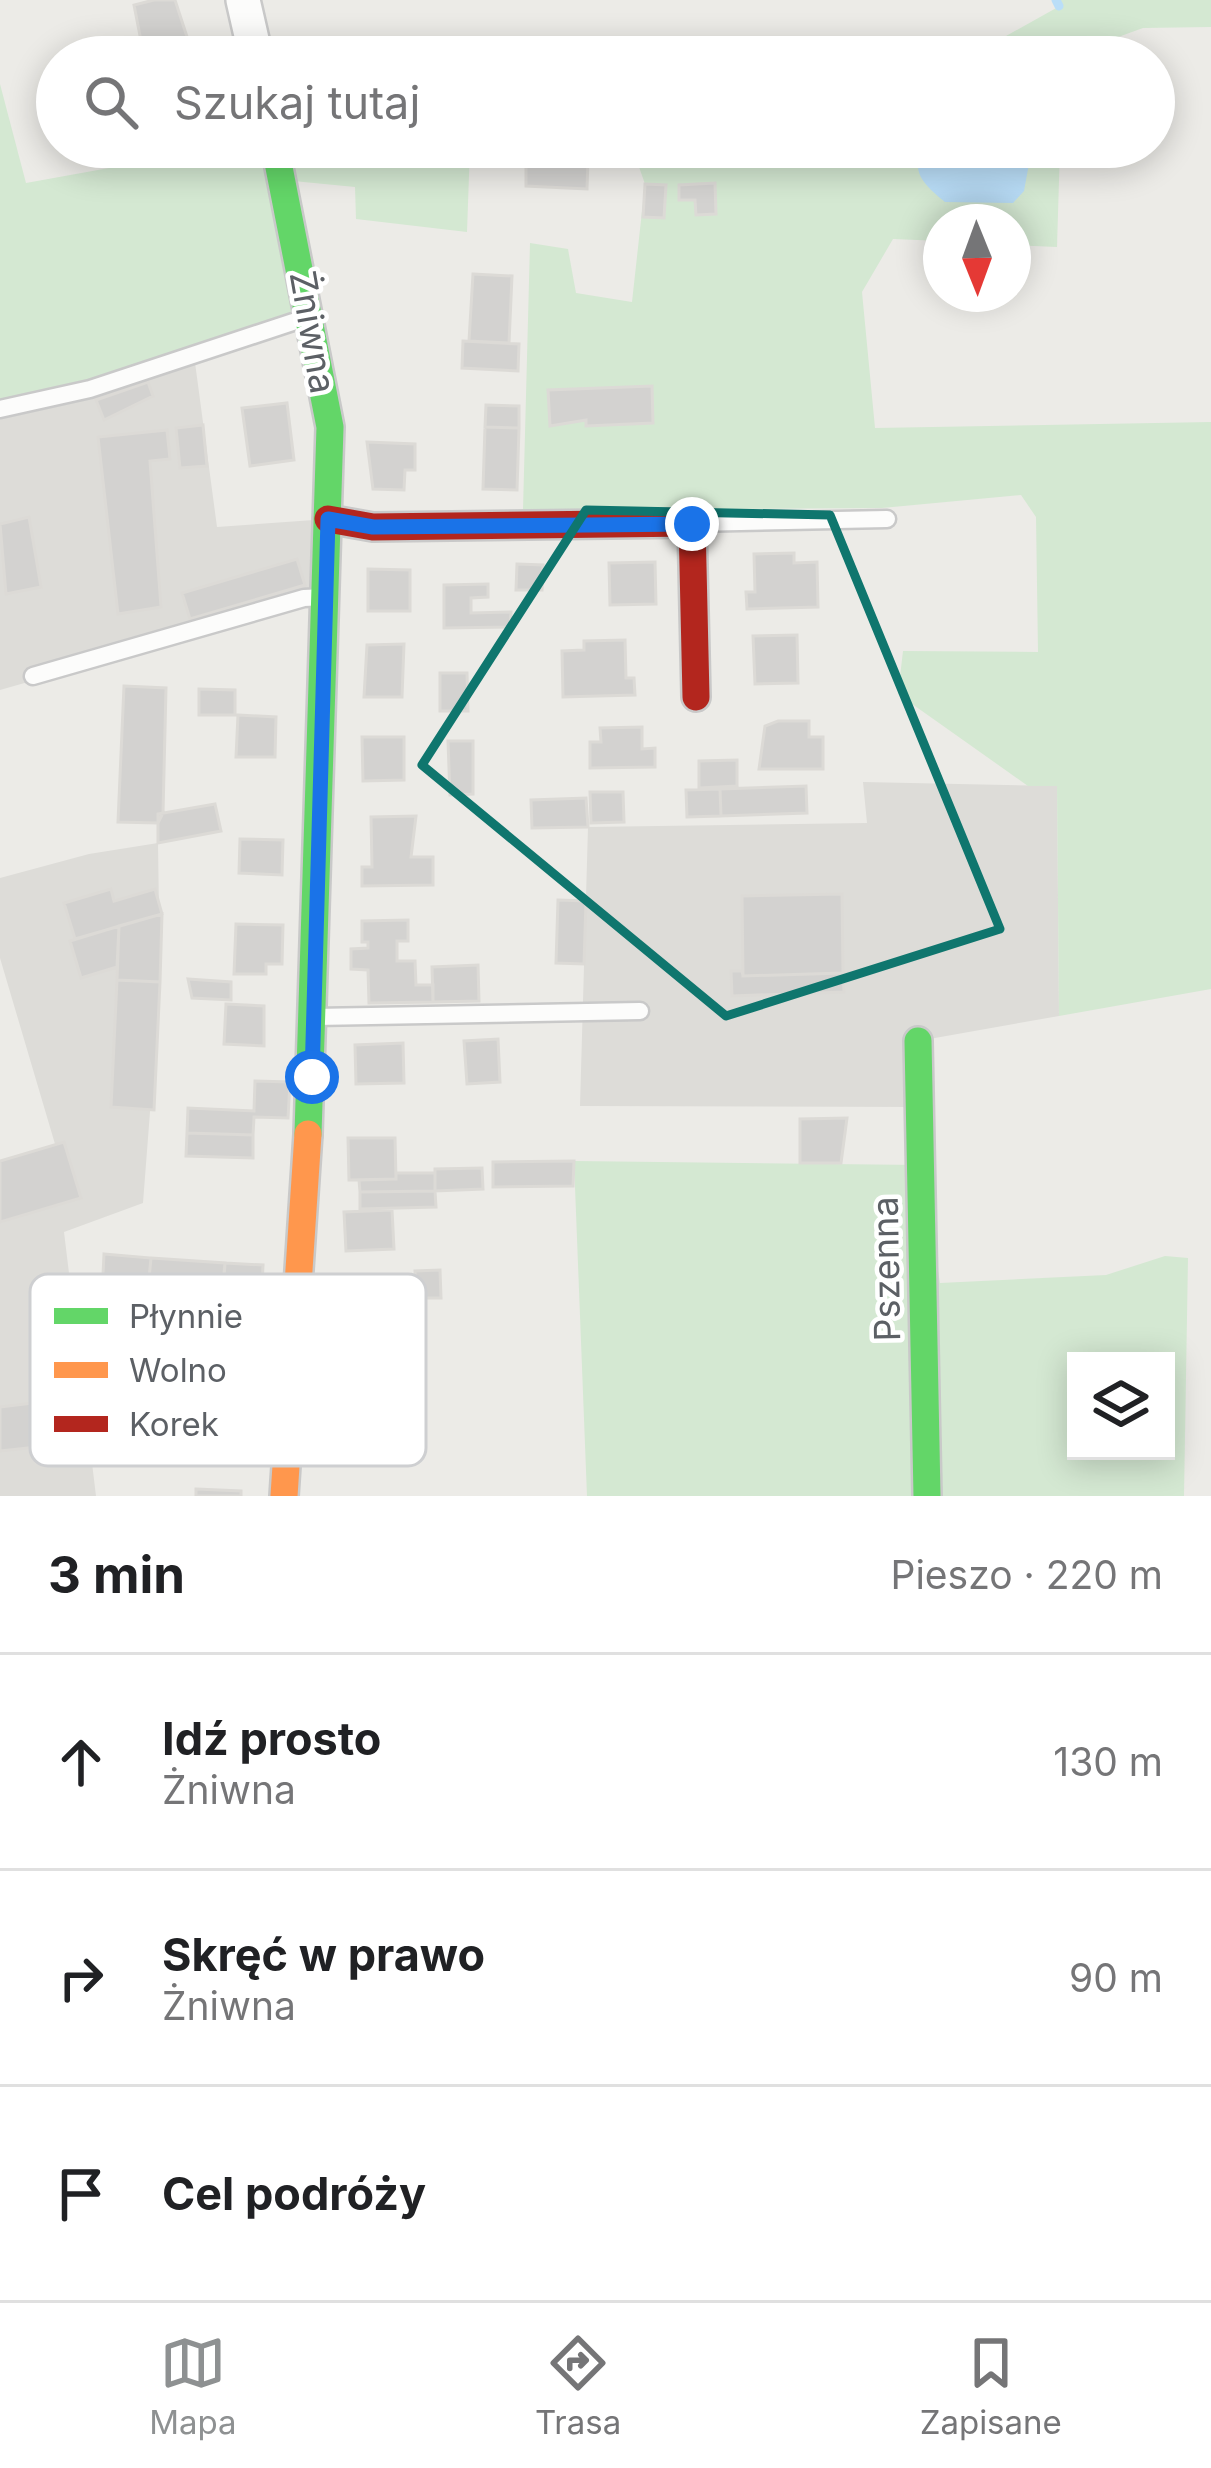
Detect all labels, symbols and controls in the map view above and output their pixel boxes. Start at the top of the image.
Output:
search box [36,36,1175,168]
icon: search [78,69,144,135]
text: Szukaj tutaj [174,75,420,130]
north arrow [923,204,1031,312]
street label: Żniwna [281,267,345,397]
route end [665,497,719,551]
route start [285,1050,339,1104]
street label: Pszenna [863,1196,909,1342]
legend [30,1274,426,1466]
text: Płynnie [129,1296,243,1336]
text: Wolno [129,1350,227,1390]
map controls [1067,1352,1175,1460]
button: layers [1067,1352,1175,1460]
text: Korek [129,1404,219,1444]
text: 3 min [48,1544,185,1605]
text: Pieszo · 220 m [890,1551,1163,1598]
text: Idź prosto [162,1711,381,1766]
icon: ahead [48,1729,114,1795]
text: 130 m [1053,1738,1163,1785]
text: Żniwna [162,1766,296,1813]
text: Skręć w prawo [162,1927,485,1982]
icon: right [48,1945,114,2011]
text: 90 m [1069,1954,1163,2001]
text: Żniwna [162,1982,296,2029]
icon: arrive [48,2161,114,2227]
text: Cel podróży [162,2166,426,2221]
tab: Mapa [149,2330,237,2442]
tab: Trasa [535,2330,621,2442]
tab: Zapisane [920,2330,1062,2442]

